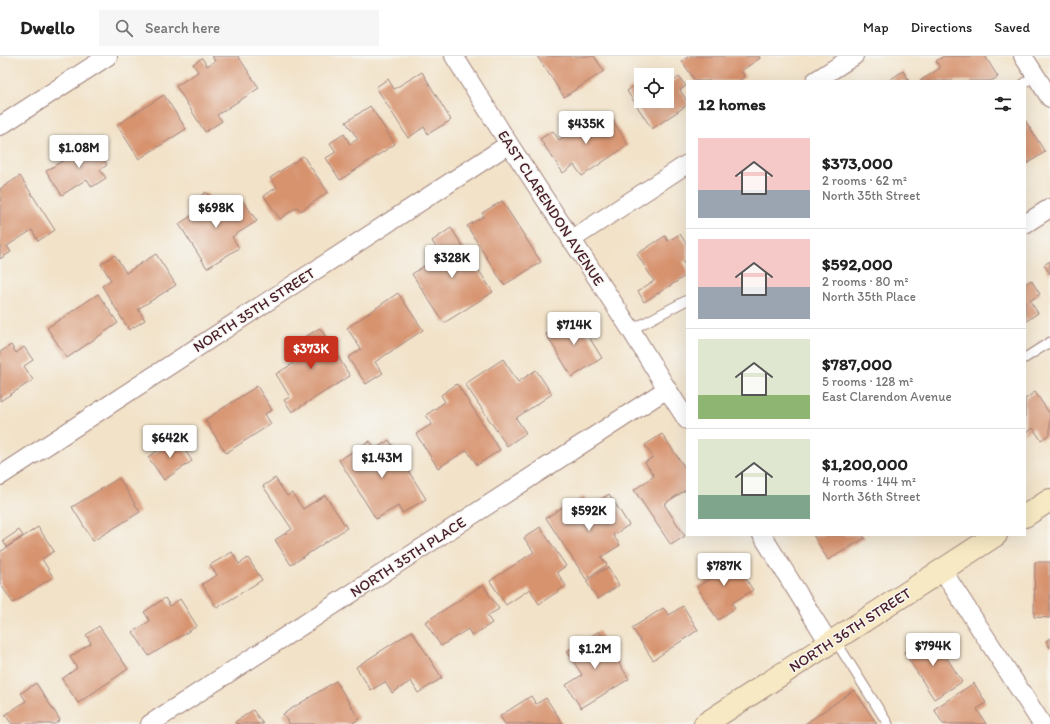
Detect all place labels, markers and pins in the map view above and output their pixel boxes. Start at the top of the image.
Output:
pin: $435K [558,111,614,145]
pin: $1.08M [46,135,112,169]
pin: $698K [188,195,244,229]
pin: $328K [424,245,480,279]
pin: $714K [546,312,602,346]
pin: $373K [283,336,339,370]
pin: $642K [142,425,198,459]
pin: $1.43M [349,445,415,479]
pin: $592K [561,498,617,532]
pin: $787K [696,553,752,587]
pin: $794K [905,633,961,667]
pin: $1.2M [567,636,623,670]

